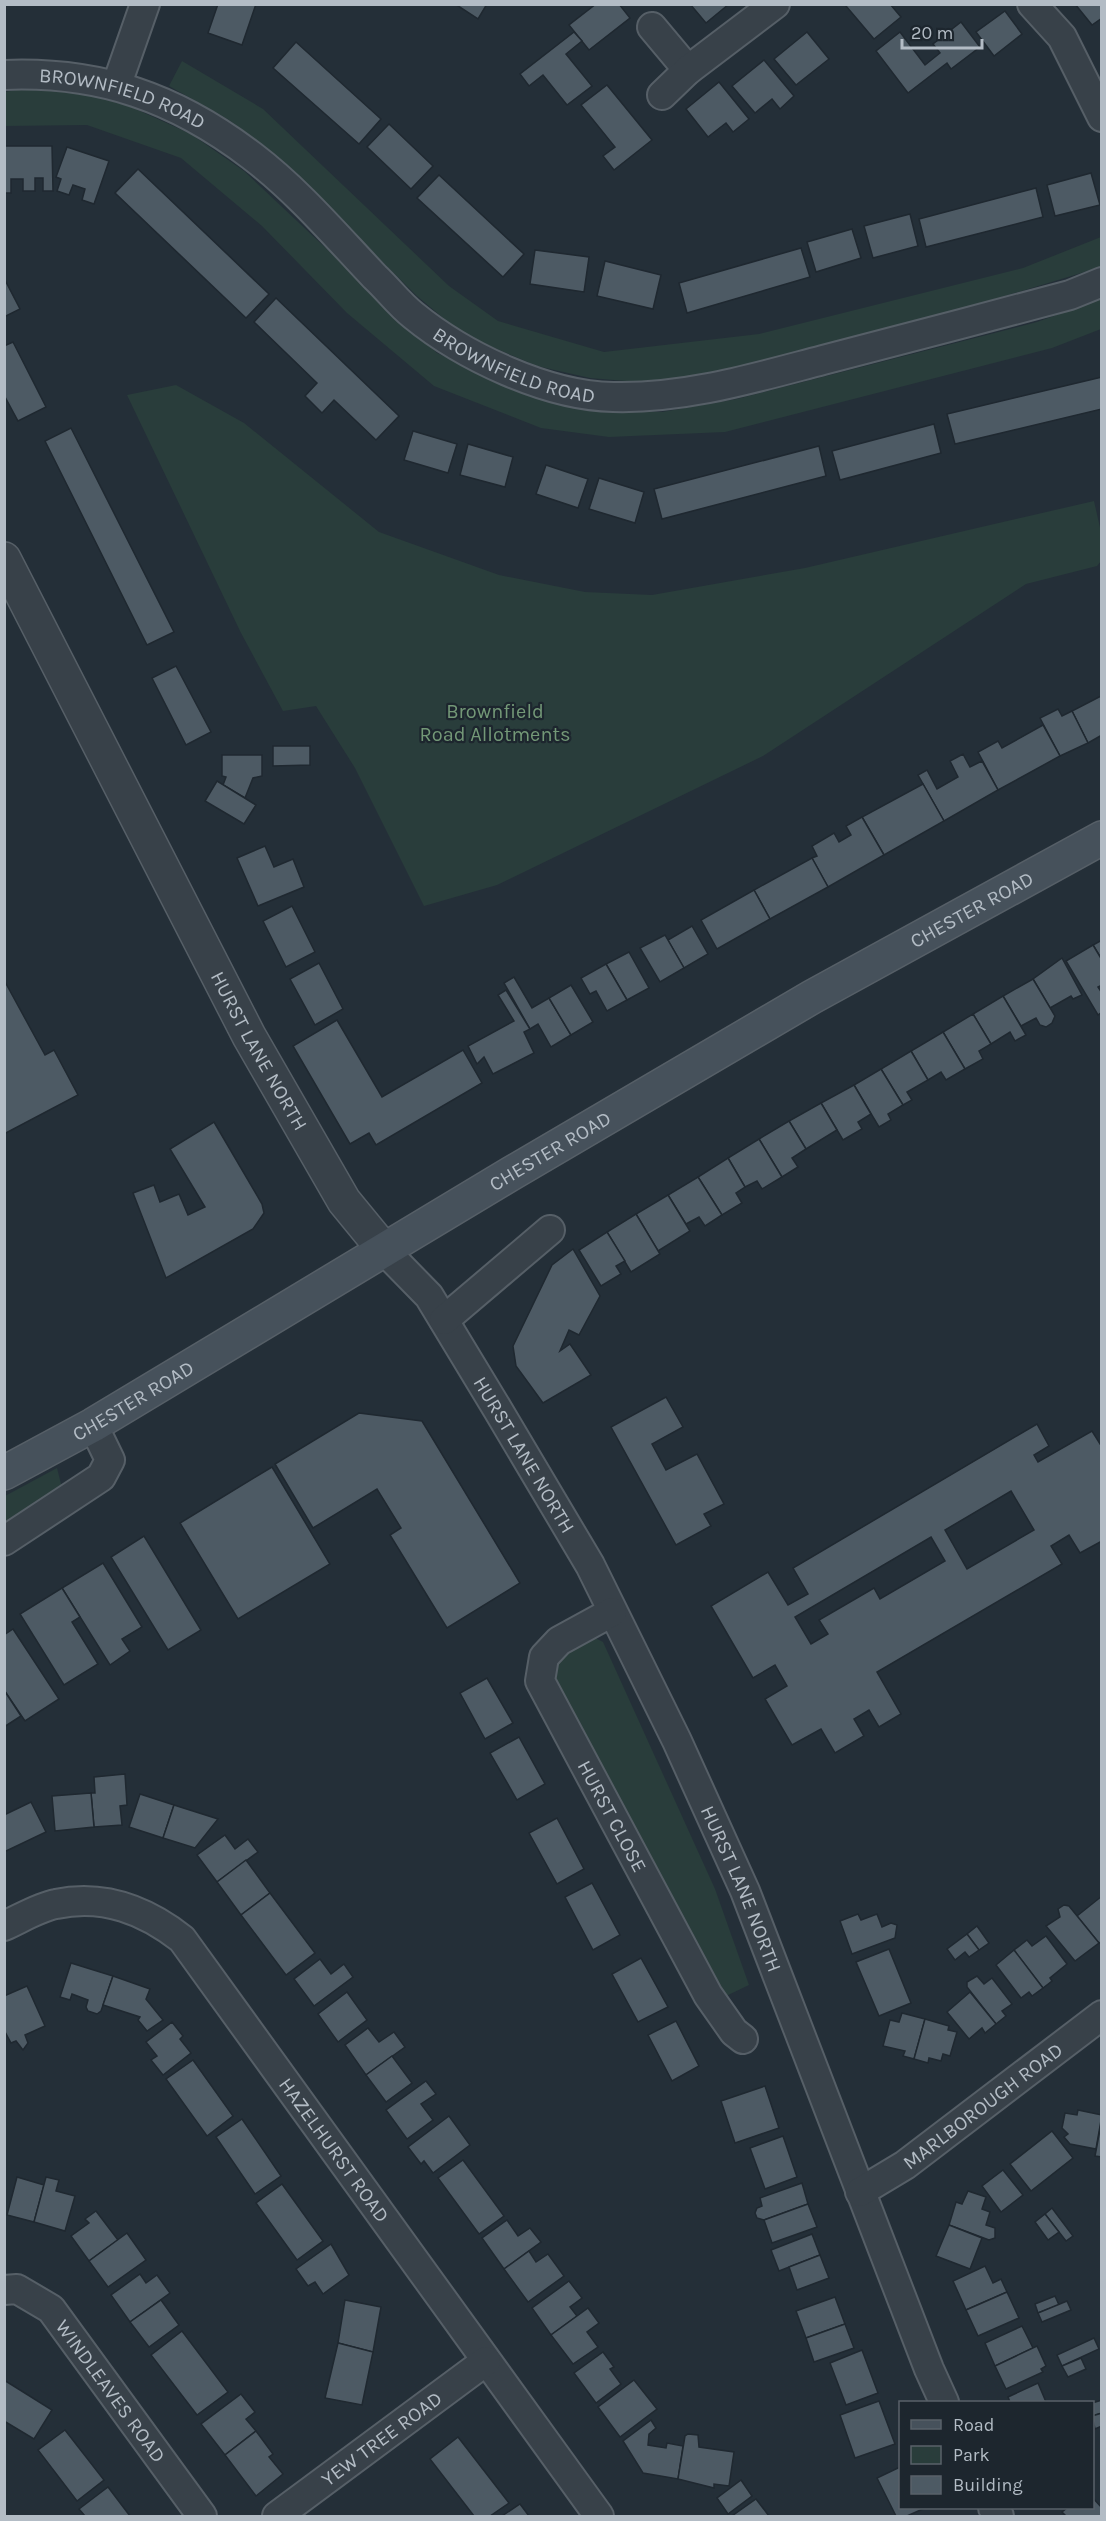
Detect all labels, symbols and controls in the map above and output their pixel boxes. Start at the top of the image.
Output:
scale bar [902,12,982,50]
text: 20 m [911,22,953,44]
street label: BROWNFIELD ROAD [39,63,210,134]
street label: BROWNFIELD ROAD [429,322,597,407]
park label: Brownfield Road Allotments [419,700,571,746]
street label: CHESTER ROAD [906,866,1037,952]
street label: HURST LANE NORTH [206,967,312,1134]
street label: CHESTER ROAD [485,1106,615,1196]
street label: CHESTER ROAD [68,1356,198,1445]
street label: HURST LANE NORTH [469,1372,580,1537]
street label: HURST CLOSE [573,1756,652,1876]
street label: HURST LANE NORTH [696,1802,787,1975]
street label: MARLBOROUGH ROAD [898,2038,1067,2174]
street label: HAZELHURST ROAD [274,2073,394,2227]
street label: WINDLEAVES ROAD [51,2315,171,2467]
street label: YEW TREE ROAD [317,2386,446,2491]
legend [899,2401,1094,2509]
text: Road [953,2414,994,2436]
text: Park [953,2444,990,2466]
text: Building [953,2474,1023,2496]

